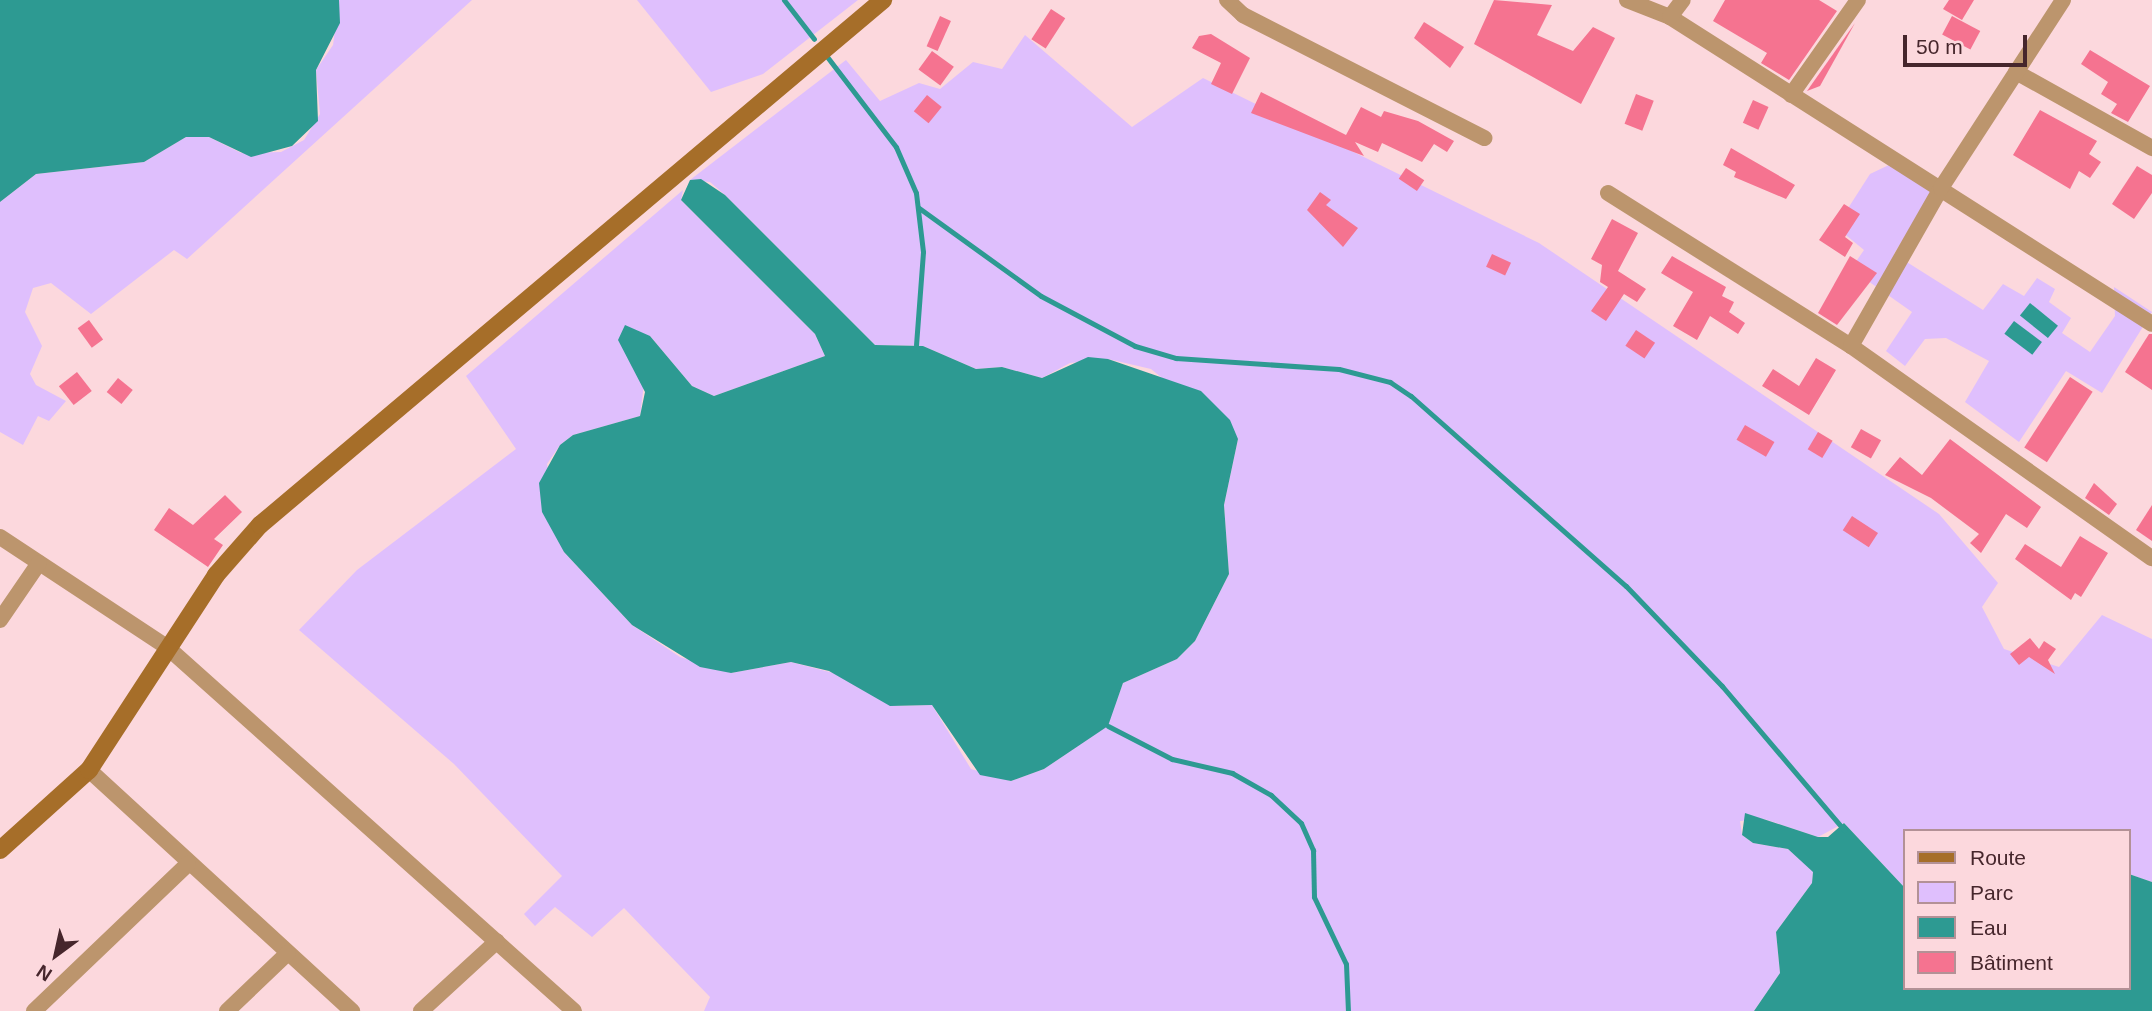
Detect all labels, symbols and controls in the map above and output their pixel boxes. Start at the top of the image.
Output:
scale bar [1907,21,2031,65]
text: 50 m [1916,35,1963,58]
legend [1904,829,2131,990]
text: Route [1970,846,2026,869]
text: Parc [1970,881,2013,904]
text: Eau [1970,916,2007,939]
north arrow [21,920,91,990]
text: Bâtiment [1970,951,2053,974]
text: N [33,960,56,986]

